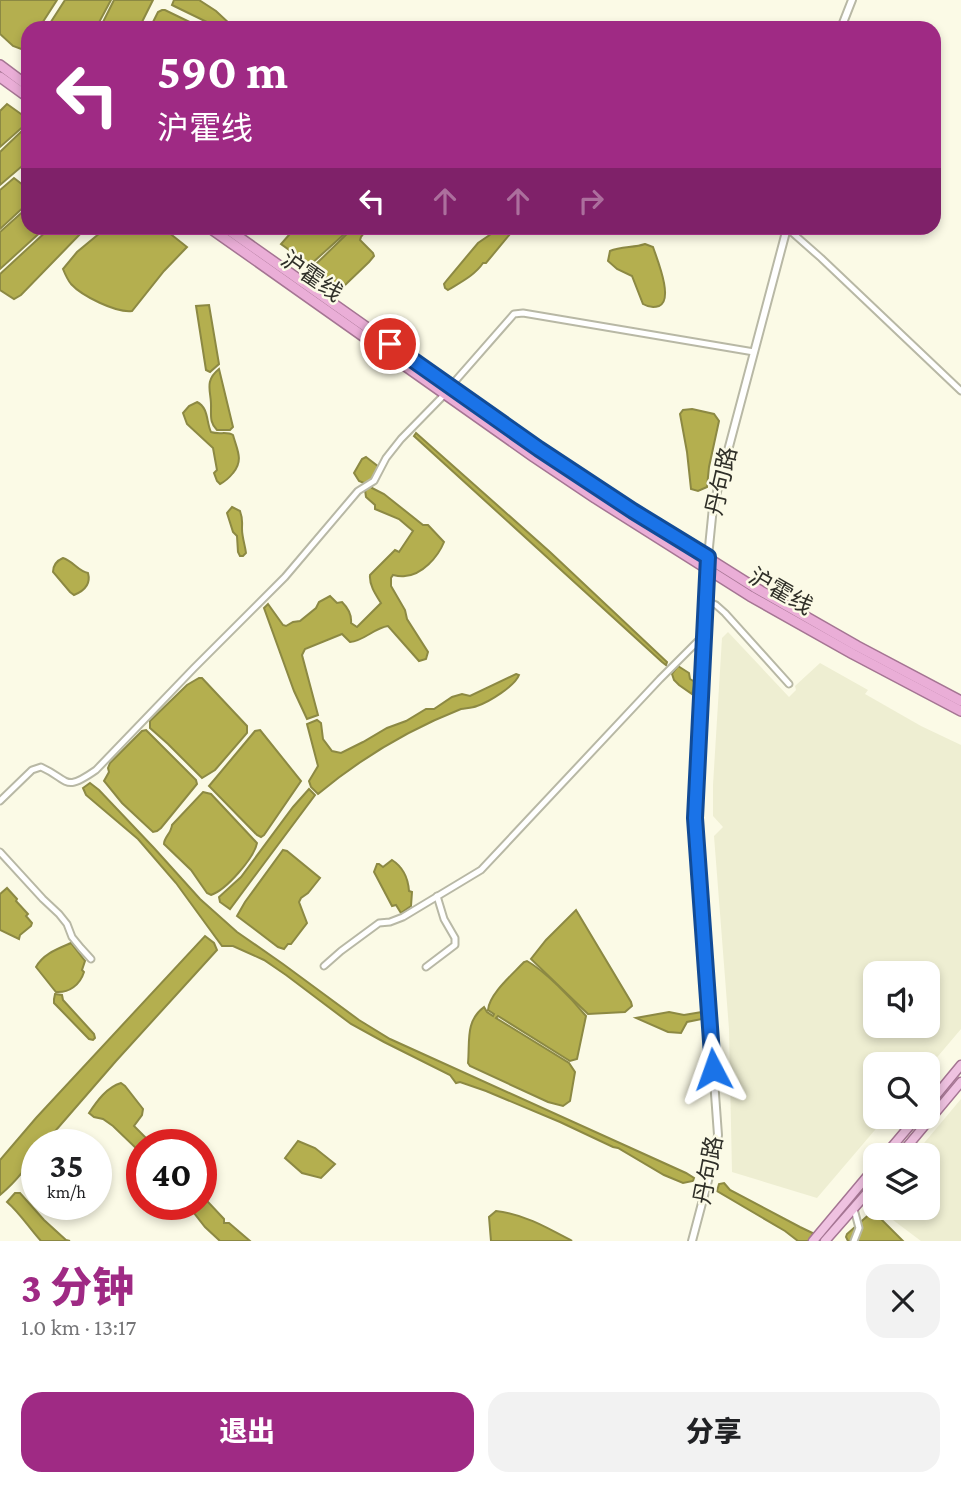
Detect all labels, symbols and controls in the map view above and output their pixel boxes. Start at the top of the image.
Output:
text: 590 m [157,44,288,99]
icon: left [42,49,133,140]
text: 沪霍线 [157,110,253,146]
icon: left [353,182,391,220]
icon: ahead [426,182,464,220]
icon: ahead [499,182,537,220]
icon: right [572,182,610,220]
street label: 沪霍线 [276,246,348,306]
pin [360,314,420,374]
icon: arrive [371,325,409,363]
street label: 丹句路 [701,444,741,518]
street label: 沪霍线 [745,562,817,620]
map controls [863,961,940,1220]
button: sound [863,961,940,1038]
position arrow [676,1032,750,1106]
button: search [863,1052,940,1129]
speed limit sign: 40 [126,1129,217,1220]
street label: 丹句路 [689,1134,727,1206]
button: layers [863,1143,940,1220]
text: 35 [49,1146,84,1185]
text: km/h [47,1182,86,1202]
text: 3 分钟 [21,1264,134,1311]
button: close [866,1264,940,1338]
text: 1.0 km · 13:17 [21,1314,136,1340]
button: 退出 [21,1392,474,1472]
button: 分享 [488,1392,940,1472]

